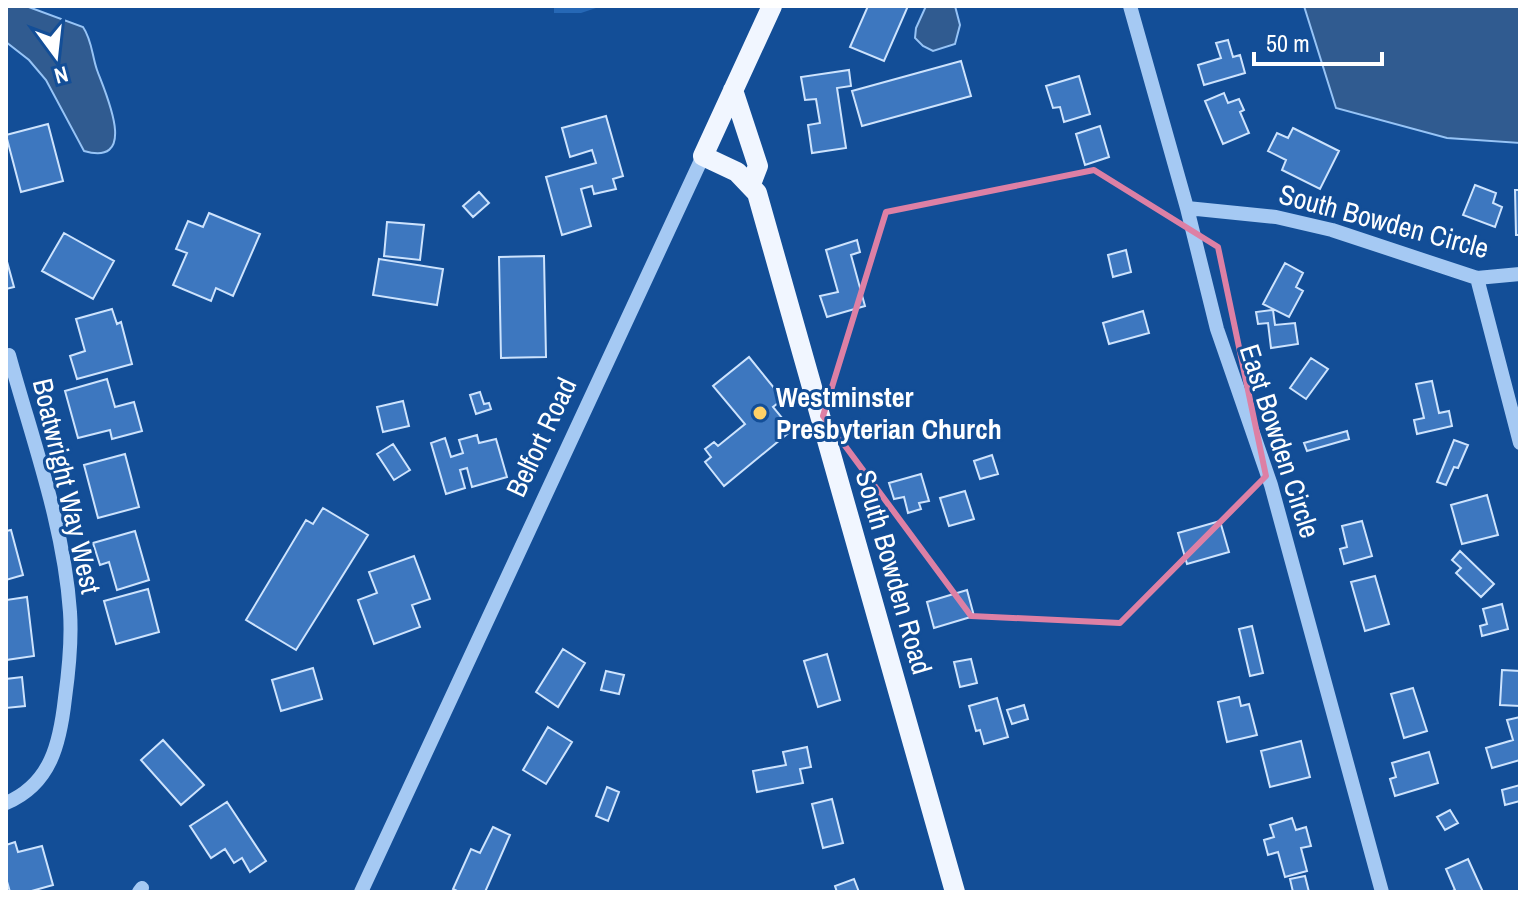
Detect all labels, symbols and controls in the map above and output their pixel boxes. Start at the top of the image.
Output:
north arrow [16,16,96,96]
scale bar [1254,16,1382,66]
text: 50 m [1266,27,1310,59]
text: N [51,59,71,91]
street label: South Bowden Circle [1275,175,1493,267]
street label: East Bowden Circle [1231,339,1329,543]
street label: Belfort Road [497,371,585,503]
street label: Boatwright Way West [24,375,110,597]
place label: Westminster Presbyterian Church [776,378,1002,448]
marker: Westminster Presbyterian Church [751,404,769,422]
street label: South Bowden Road [847,466,941,678]

